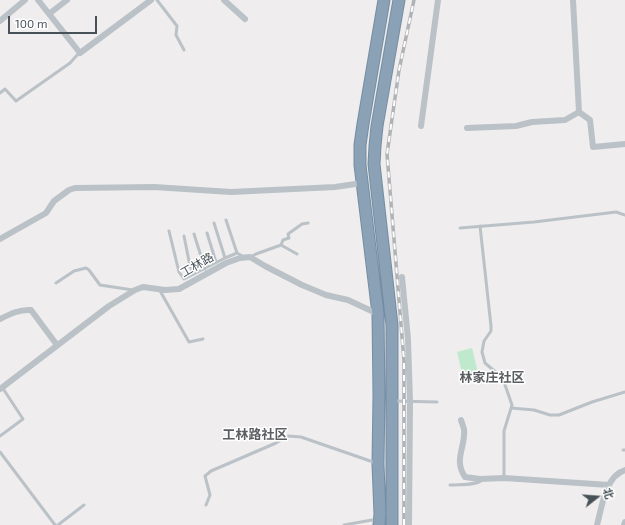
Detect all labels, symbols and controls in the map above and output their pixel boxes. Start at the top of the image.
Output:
scale bar [10,8,99,34]
text: 100 m [15,16,47,30]
street label: 工林路 [178,250,216,280]
district label: 林家庄社区 [460,370,524,386]
district label: 工林路社区 [223,427,287,443]
north arrow [577,477,617,517]
text: 北 [601,486,617,501]

